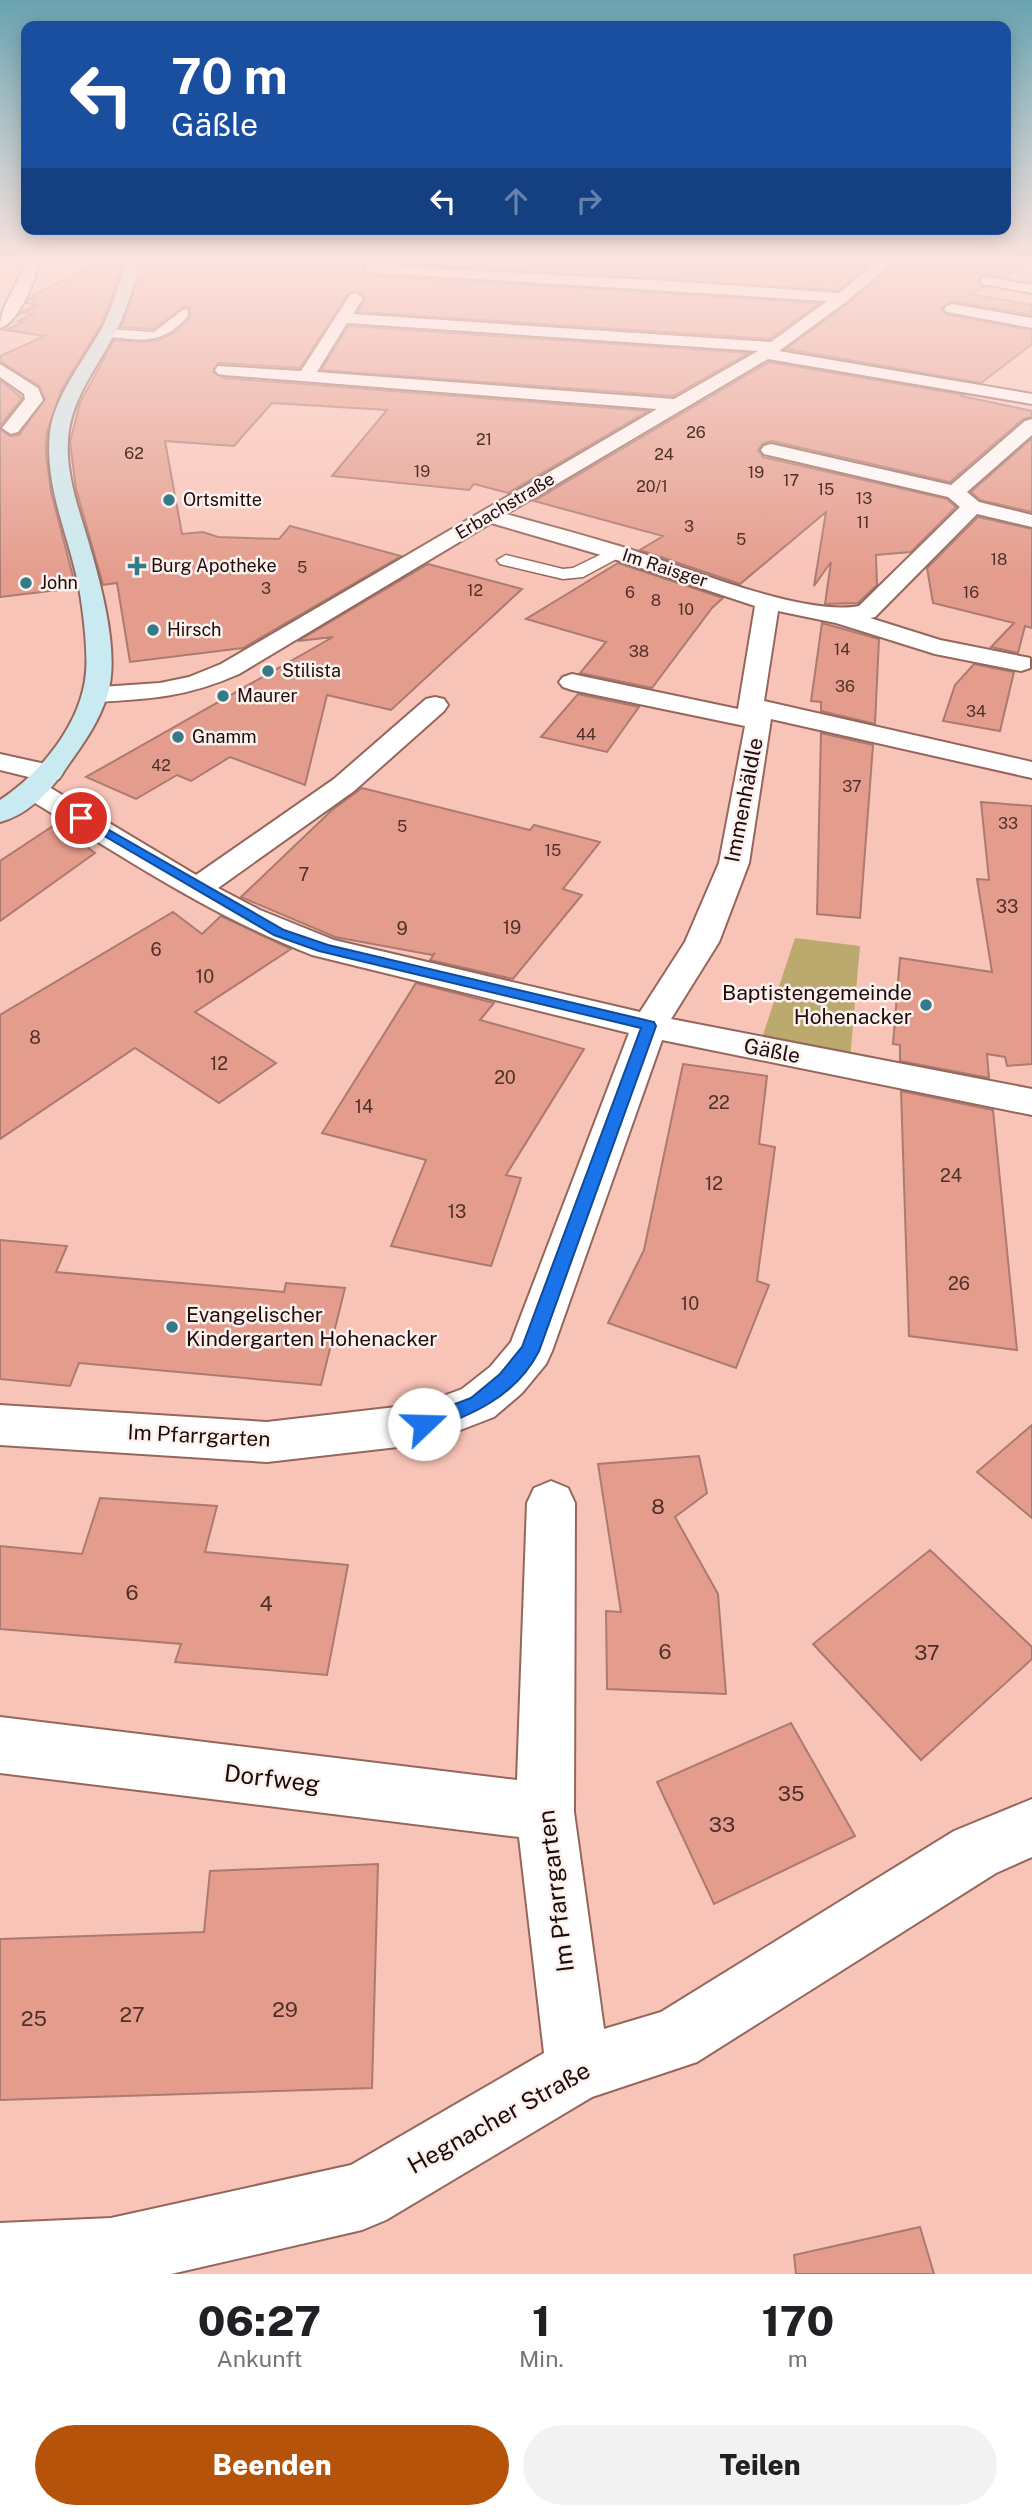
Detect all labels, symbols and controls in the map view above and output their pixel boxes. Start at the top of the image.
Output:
text: 70 m [171,47,288,105]
icon: left [56,49,147,140]
text: Gäßle [171,106,258,143]
icon: left [424,182,462,220]
icon: ahead [497,182,535,220]
icon: right [570,182,608,220]
house number: 26 [686,423,706,442]
house number: 21 [476,430,492,449]
house number: 62 [124,444,144,463]
house number: 24 [654,445,674,464]
house number: 19 [414,462,430,481]
house number: 19 [748,463,764,482]
street label: Erbachstraße [451,468,558,543]
house number: 17 [783,471,799,490]
house number: 20/1 [636,477,668,496]
house number: 15 [818,480,834,499]
place label: Ortsmitte [183,489,262,510]
house number: 13 [856,489,872,508]
marker: Ortsmitte [161,492,177,508]
house number: 11 [856,513,870,532]
house number: 3 [684,517,694,536]
house number: 5 [736,530,746,549]
street label: Im Raisger [620,544,711,591]
house number: 18 [991,550,1007,569]
place label: Burg Apotheke [151,555,277,576]
marker: Burg Apotheke [129,558,145,574]
house number: 5 [297,558,307,577]
place label: John [40,572,78,593]
marker: John [18,575,34,591]
house number: 3 [261,579,271,598]
house number: 12 [467,581,483,600]
house number: 6 [625,583,635,602]
house number: 16 [963,583,979,602]
house number: 8 [651,591,661,610]
house number: 10 [678,600,694,619]
place label: Hirsch [167,619,222,640]
marker: Hirsch [145,622,161,638]
house number: 14 [834,640,850,659]
house number: 38 [629,642,649,661]
place label: Stilista [282,660,341,681]
marker: Stilista [260,663,276,679]
house number: 36 [835,677,855,696]
place label: Maurer [237,685,298,706]
marker: Maurer [215,688,231,704]
house number: 34 [966,702,986,721]
house number: 44 [576,725,596,744]
place label: Gnamm [192,726,257,747]
marker: Gnamm [170,729,186,745]
street label: Immenhäldle [719,736,768,864]
house number: 42 [151,756,171,775]
house number: 37 [842,777,862,796]
pin [51,788,111,848]
icon: arrive [62,799,100,837]
house number: 33 [998,814,1018,833]
house number: 5 [397,817,407,836]
house number: 15 [545,841,561,860]
house number: 7 [299,864,309,885]
house number: 33 [996,896,1018,917]
house number: 19 [503,917,521,938]
house number: 9 [396,918,408,939]
house number: 6 [150,939,162,960]
house number: 10 [196,966,214,987]
place label: Baptistengemeinde Hohenacker [722,980,912,1029]
marker: Baptistengemeinde Hohenacker [918,997,934,1013]
house number: 8 [29,1027,41,1048]
street label: Gäßle [742,1033,803,1068]
house number: 12 [210,1053,228,1074]
house number: 20 [494,1067,516,1088]
house number: 22 [708,1092,730,1113]
house number: 14 [355,1096,373,1117]
house number: 24 [940,1165,962,1186]
house number: 12 [705,1173,723,1194]
house number: 13 [448,1201,466,1222]
house number: 26 [948,1273,970,1294]
house number: 10 [681,1293,699,1314]
place label: Evangelischer Kindergarten Hohenacker [186,1302,438,1351]
marker: Evangelischer Kindergarten Hohenacker [164,1319,180,1335]
position arrow [387,1387,461,1461]
street label: Im Pfarrgarten [127,1419,271,1452]
house number: 8 [651,1494,665,1519]
house number: 6 [125,1580,139,1605]
house number: 4 [259,1591,273,1616]
house number: 6 [658,1639,672,1664]
house number: 37 [914,1640,940,1665]
street label: Dorfweg [223,1758,322,1798]
house number: 35 [778,1781,804,1806]
street label: Im Pfarrgarten [531,1808,579,1974]
house number: 33 [709,1812,735,1837]
house number: 29 [272,1997,298,2022]
house number: 27 [119,2002,145,2027]
house number: 25 [21,2006,47,2031]
street label: Hegnacher Straße [402,2055,595,2179]
text: 06:27 [198,2296,321,2345]
text: 1 [532,2296,551,2345]
text: 170 [761,2296,834,2345]
text: Ankunft [216,2345,302,2372]
text: Min. [519,2345,564,2372]
text: m [788,2345,808,2372]
button: Beenden [35,2425,509,2505]
button: Teilen [523,2425,997,2505]

